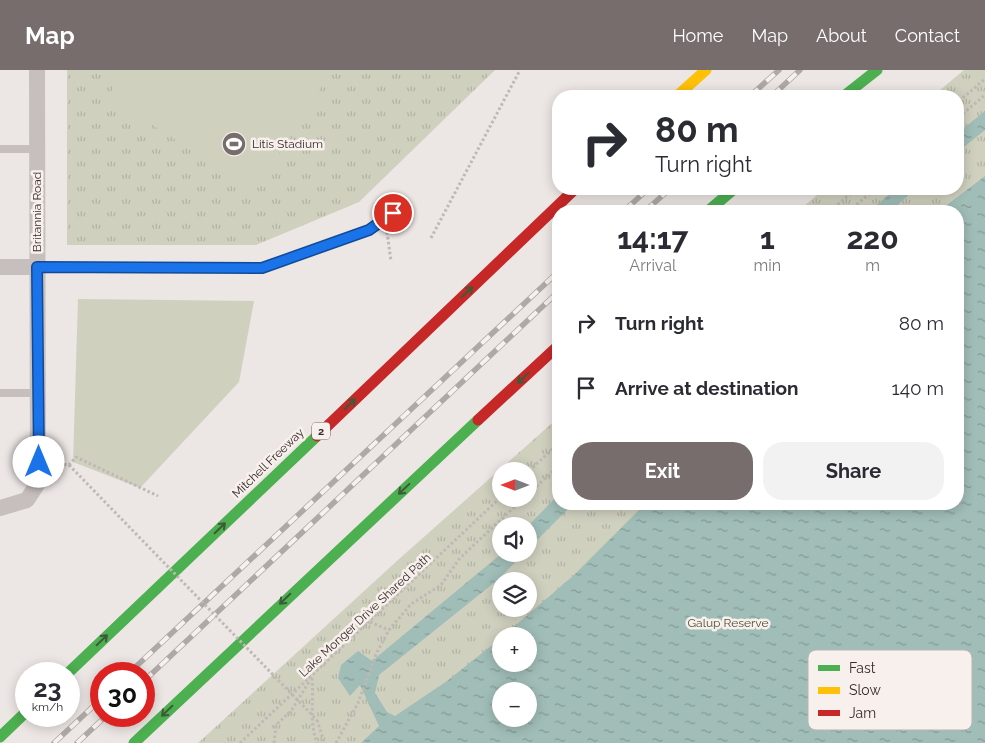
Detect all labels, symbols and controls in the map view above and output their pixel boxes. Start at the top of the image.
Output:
text: Map [25,21,75,50]
text: Home [672,25,723,46]
text: Map [751,25,788,46]
text: About [816,25,867,46]
text: Contact [895,25,960,46]
text: 80 m [655,109,739,150]
icon: right [572,110,637,175]
sports icon: Litis Stadium [221,131,247,157]
place label: Litis Stadium [252,137,323,151]
text: Turn right [655,151,752,177]
street label: Britannia Road [30,172,44,252]
pin [372,192,414,234]
icon: arrive [379,199,407,227]
text: 14:17 [617,221,688,256]
text: 1 [760,221,775,256]
text: 220 [846,221,899,256]
text: Arrival [629,256,676,275]
text: min [754,256,781,275]
text: m [865,256,880,275]
one-way arrow [461,286,474,298]
icon: right [572,309,600,337]
text: Turn right [615,312,704,334]
text: 80 m [899,312,944,334]
one-way arrow [517,372,529,384]
icon: arrive [572,374,600,402]
text: Arrive at destination [615,377,799,399]
text: 140 m [892,377,944,399]
one-way arrow [343,398,356,410]
road number: 2 [312,422,330,440]
street label: Mitchell Freeway [229,425,307,501]
position arrow [12,435,64,487]
button: Exit [572,442,753,500]
button: Share [763,442,944,500]
north arrow [492,462,538,508]
map controls [492,462,537,727]
one-way arrow [398,483,410,495]
button: sound [492,517,537,562]
one-way arrow [213,522,226,534]
street label: Lake Monger Drive Shared Path [296,550,434,680]
button: layers [492,572,537,617]
one-way arrow [279,593,291,605]
park label: Galup Reserve [688,616,768,630]
button: + [492,627,537,672]
one-way arrow [96,634,108,646]
legend [808,650,972,730]
text: Fast [849,660,876,676]
speed limit sign: 30 [90,662,155,727]
text: 23 [33,673,62,703]
button: − [492,682,537,727]
text: Slow [849,682,881,698]
text: km/h [32,700,63,714]
one-way arrow [161,705,174,717]
text: Jam [849,705,876,721]

